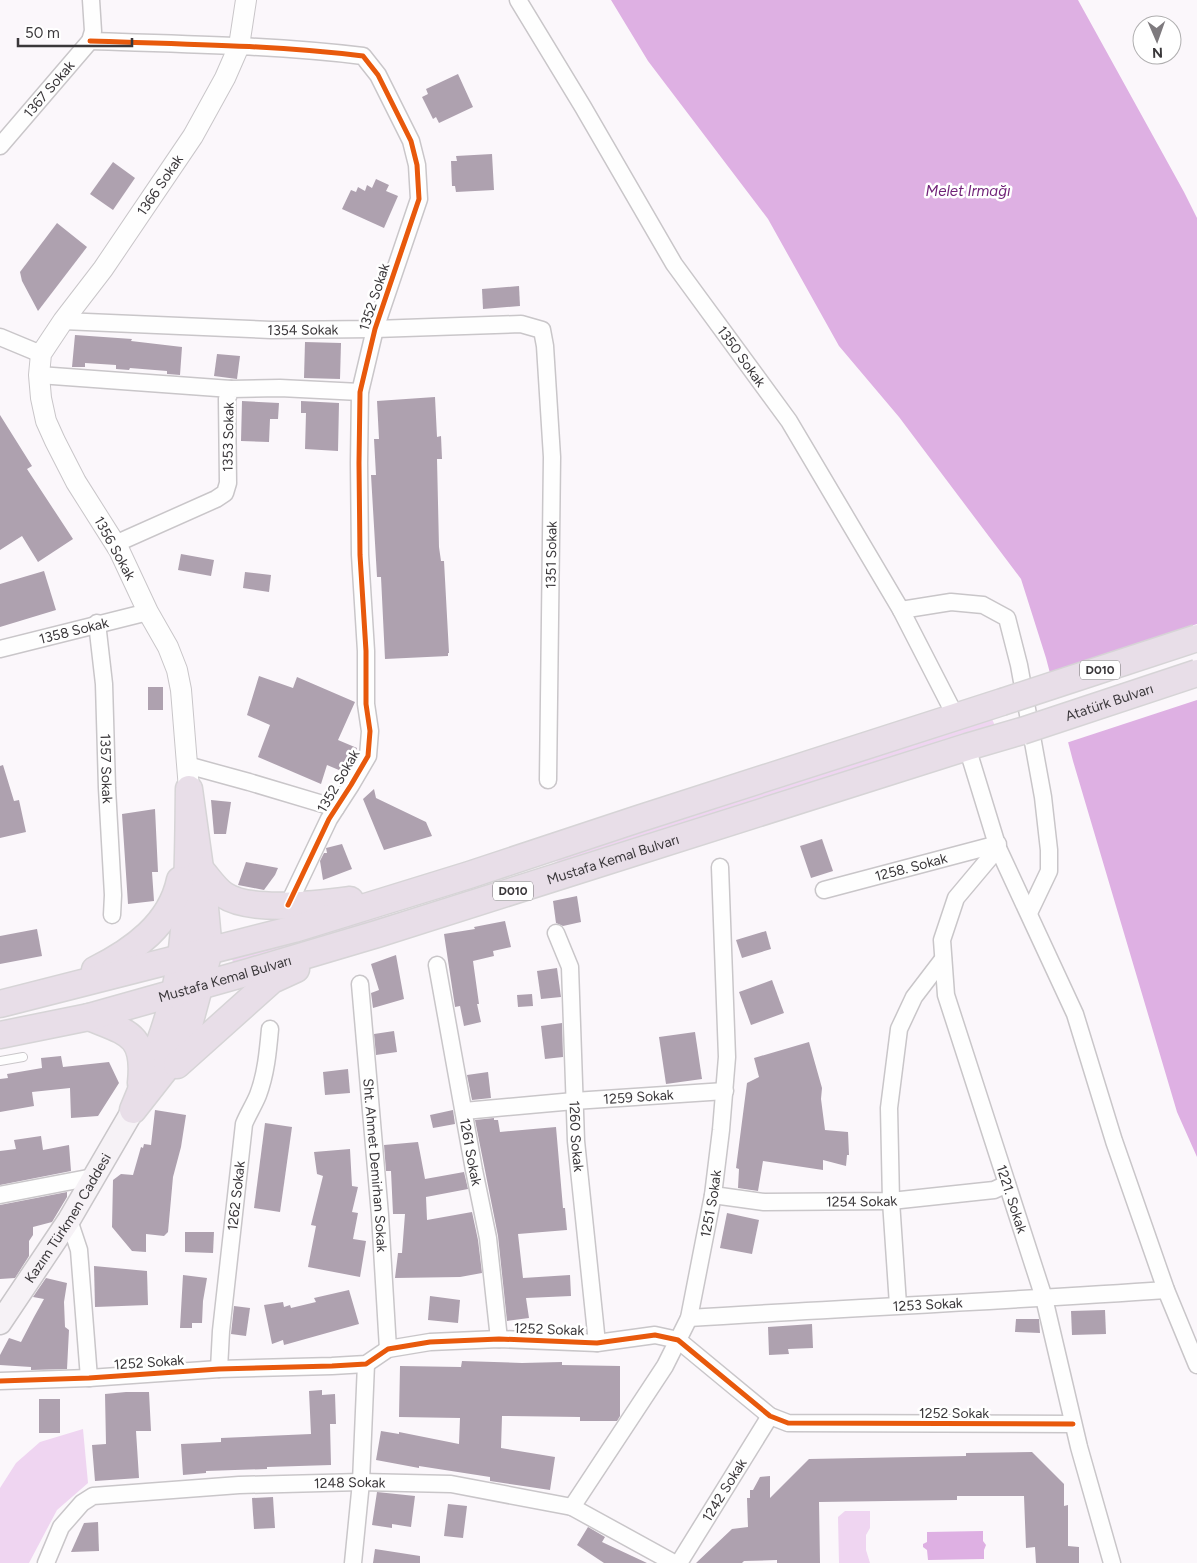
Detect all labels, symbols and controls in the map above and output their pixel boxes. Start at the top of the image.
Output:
scale bar [18,15,131,47]
north arrow [1132,15,1182,65]
text: 50 m [25,24,60,42]
text: N [1152,44,1163,61]
street label: 1367 Sokak [20,57,78,121]
street label: 1366 Sokak [134,151,187,219]
water label: Melet Irmağı [926,182,1010,200]
street label: 1352 Sokak [356,261,393,333]
street label: 1354 Sokak [267,321,339,339]
street label: 1350 Sokak [713,323,769,390]
street label: 1353 Sokak [219,402,238,472]
street label: 1356 Sokak [90,513,139,583]
street label: 1351 Sokak [542,521,561,589]
street label: 1358 Sokak [37,614,110,648]
road number: D010 [1080,660,1120,680]
street label: Atatürk Bulvarı [1063,680,1156,725]
street label: 1357 Sokak [96,733,116,804]
street label: 1352 Sokak [314,747,363,816]
street label: Mustafa Kemal Bulvarı [545,831,681,889]
street label: 1258. Sokak [873,850,949,885]
road number: D010 [493,881,533,900]
street label: Mustafa Kemal Bulvarı [156,952,294,1006]
street label: Sht. Ahmet Demirhan Sokak [359,1078,390,1253]
street label: 1259 Sokak [603,1086,674,1108]
street label: 1260 Sokak [566,1100,587,1173]
street label: 1261 Sokak [456,1117,485,1187]
street label: Kazım Türkmen Caddesi [21,1150,115,1286]
street label: 1262 Sokak [224,1160,249,1232]
street label: 1221. Sokak [992,1163,1031,1236]
street label: 1251 Sokak [697,1169,725,1239]
street label: 1254 Sokak [826,1192,898,1211]
street label: 1253 Sokak [892,1294,963,1315]
street label: 1252 Sokak [514,1320,585,1339]
street label: 1252 Sokak [113,1352,185,1373]
street label: 1252 Sokak [919,1405,989,1422]
street label: 1242 Sokak [699,1455,751,1525]
street label: 1248 Sokak [314,1474,386,1492]

